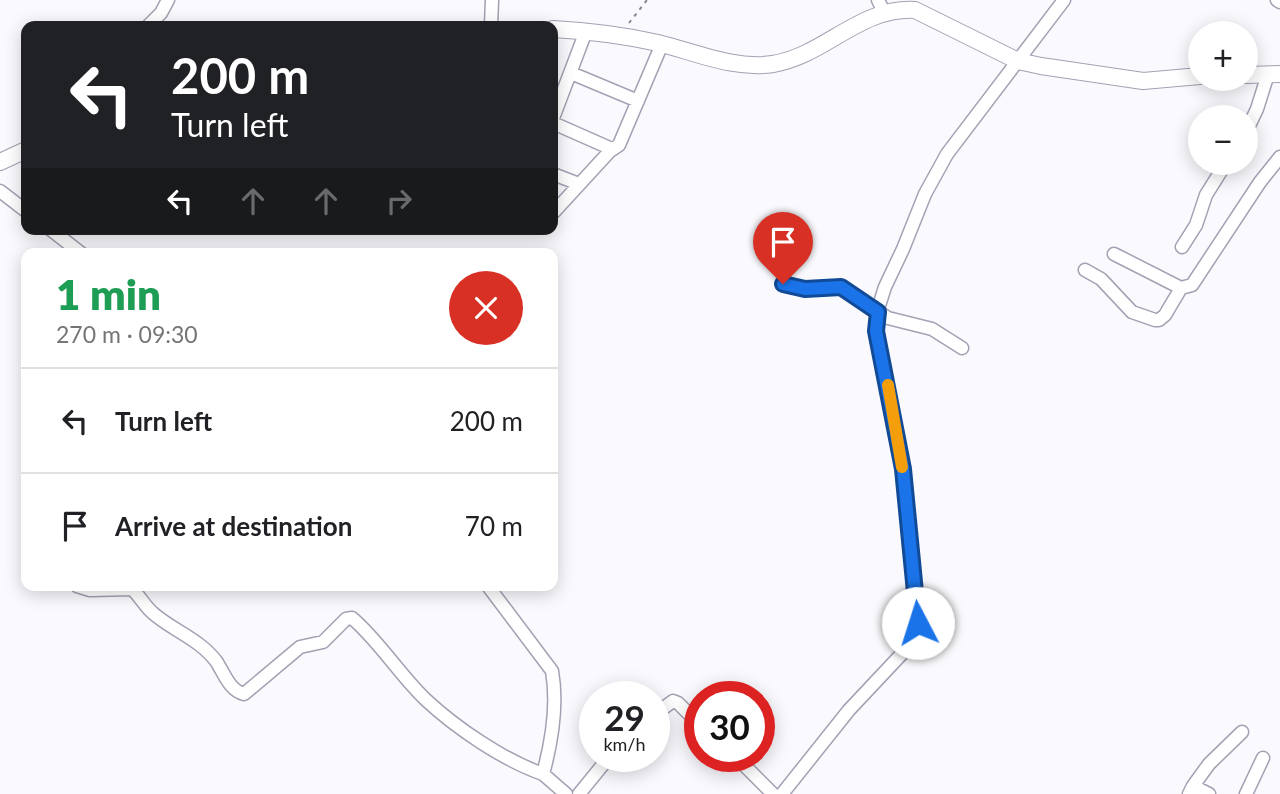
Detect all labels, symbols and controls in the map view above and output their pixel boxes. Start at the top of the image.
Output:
map controls [1188,21,1258,175]
button: + [1188,21,1258,91]
text: 200 m [171,46,309,104]
icon: left [56,49,147,140]
text: Turn left [171,105,288,144]
button: − [1188,105,1258,175]
icon: left [161,182,199,220]
icon: ahead [234,182,272,220]
icon: ahead [307,182,345,220]
icon: right [380,182,418,220]
pin [753,212,813,284]
icon: arrive [764,223,802,261]
text: 1 min [56,269,161,319]
button: close [449,271,523,345]
text: 270 m · 09:30 [56,320,198,348]
icon: left [56,402,94,440]
text: Turn left [115,405,212,437]
text: 200 m [450,405,523,437]
icon: arrive [56,507,94,545]
text: Arrive at destination [115,510,352,542]
text: 70 m [465,510,523,542]
position arrow [881,586,955,660]
speed limit sign: 30 [684,681,775,772]
text: 29 [604,696,645,738]
text: km/h [603,733,646,755]

